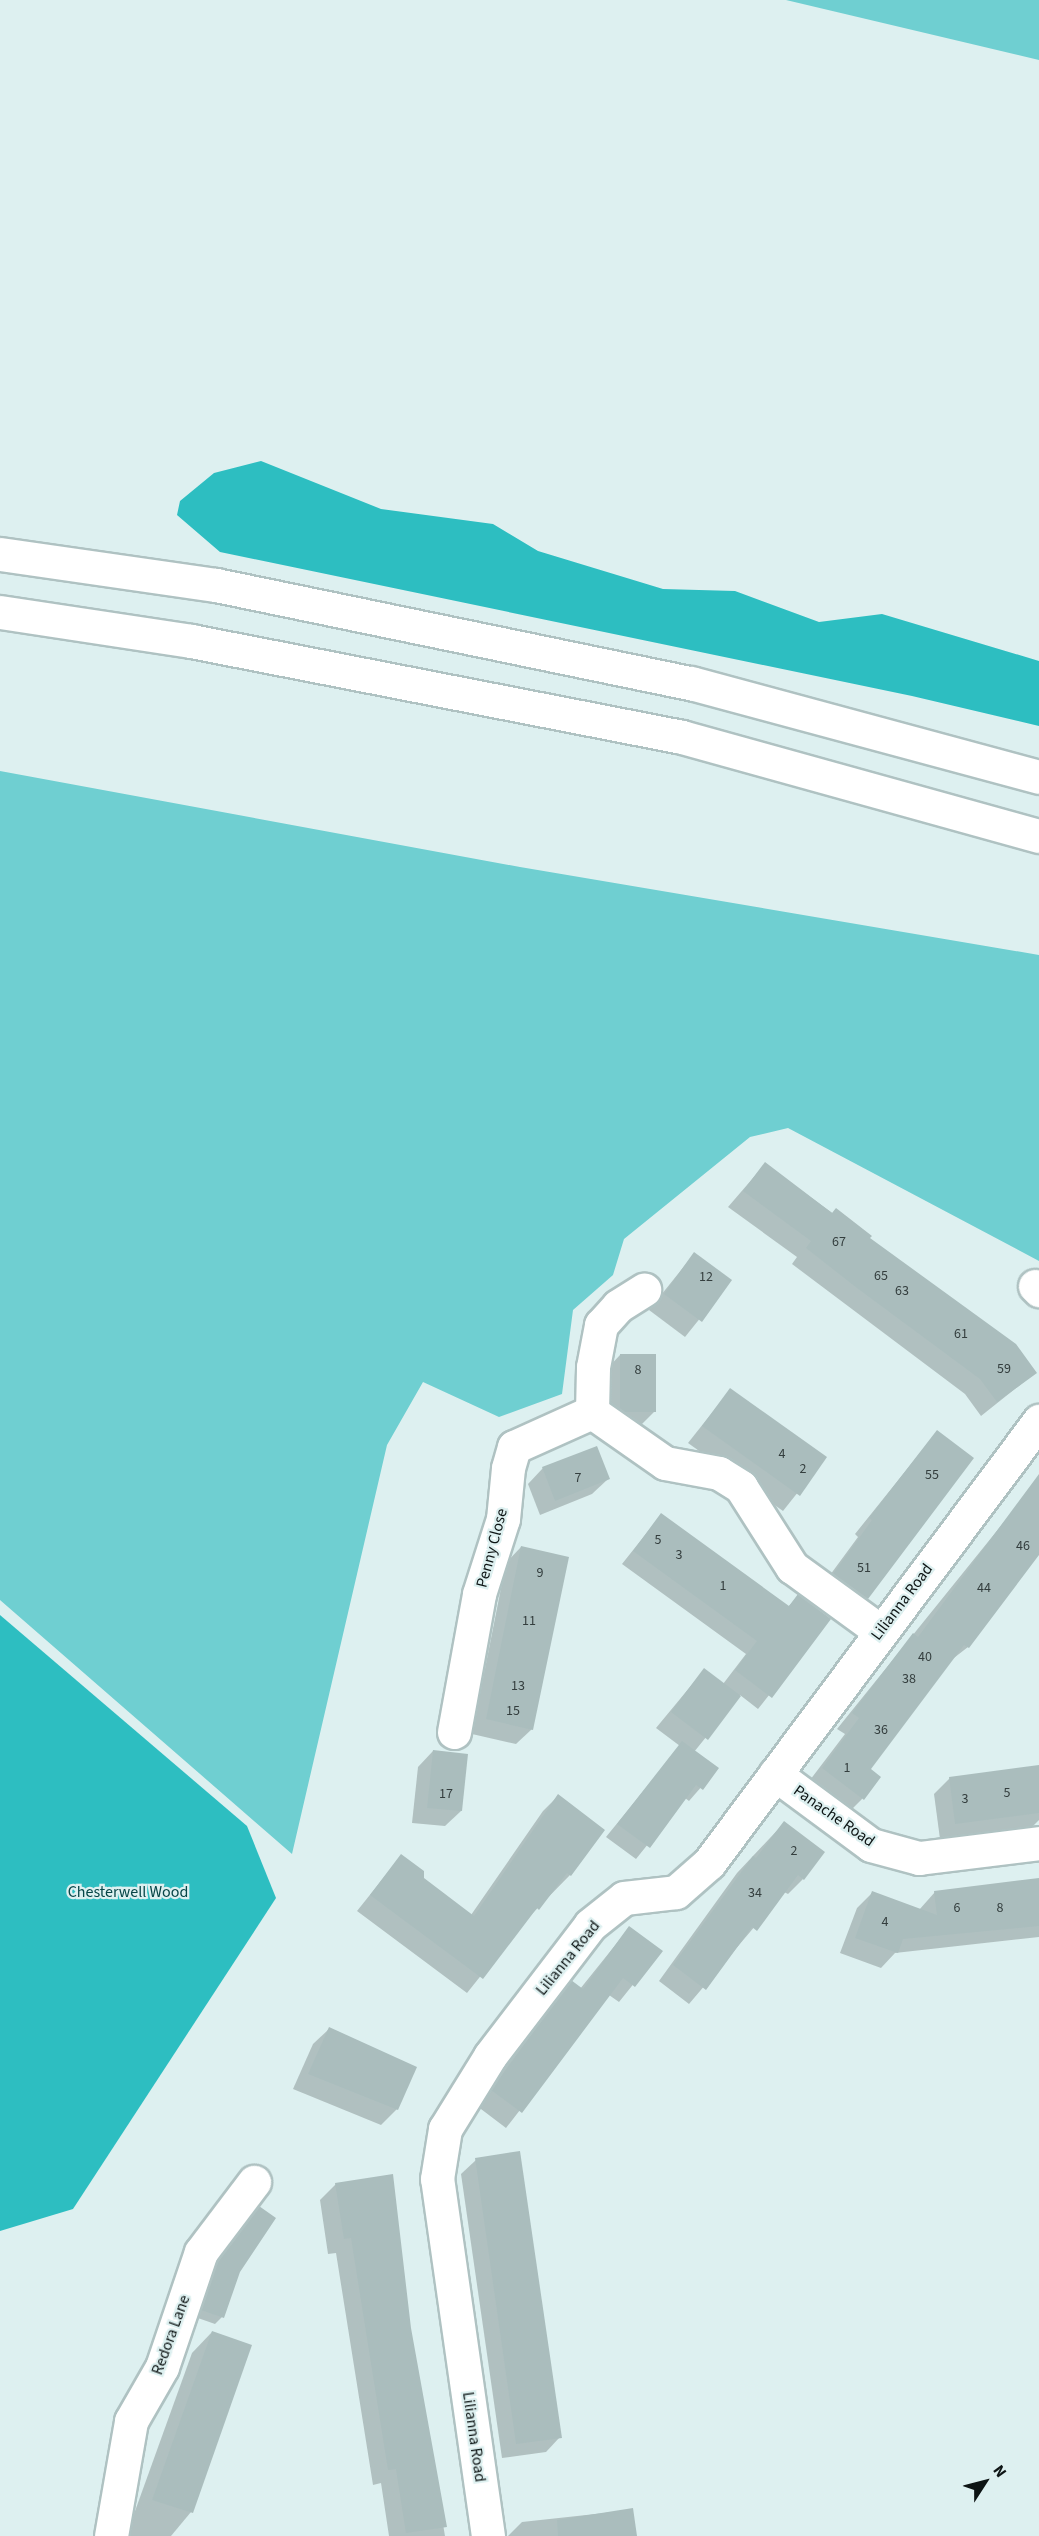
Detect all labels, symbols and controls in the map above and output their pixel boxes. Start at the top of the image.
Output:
house number: 67 [832,1234,846,1250]
house number: 65 [874,1268,888,1284]
house number: 12 [699,1269,713,1285]
house number: 63 [895,1283,909,1299]
house number: 61 [954,1326,968,1342]
house number: 59 [997,1361,1011,1377]
house number: 8 [635,1362,641,1378]
house number: 4 [779,1446,785,1462]
house number: 2 [800,1461,806,1477]
house number: 55 [925,1467,939,1483]
house number: 7 [575,1470,581,1486]
street label: Penny Close [472,1506,512,1590]
house number: 5 [655,1532,661,1548]
house number: 46 [1016,1538,1030,1554]
house number: 3 [676,1547,682,1563]
house number: 51 [857,1560,871,1576]
street label: Lilianna Road [867,1560,937,1644]
house number: 9 [537,1565,543,1581]
house number: 1 [720,1578,726,1594]
house number: 44 [977,1580,991,1596]
house number: 11 [522,1613,536,1629]
house number: 40 [918,1649,932,1665]
house number: 38 [902,1671,916,1687]
house number: 13 [511,1678,525,1694]
house number: 15 [506,1703,520,1719]
house number: 36 [874,1722,888,1738]
house number: 1 [844,1760,850,1776]
street label: Panache Road [790,1781,878,1851]
house number: 5 [1004,1785,1010,1801]
house number: 17 [439,1786,453,1802]
house number: 3 [962,1791,968,1807]
house number: 2 [791,1843,797,1859]
park label: Chesterwell Wood [68,1882,188,1902]
house number: 34 [748,1885,762,1901]
house number: 6 [954,1900,960,1916]
house number: 8 [997,1900,1003,1916]
house number: 4 [882,1914,888,1930]
street label: Lilianna Road [532,1917,604,1999]
street label: Redora Lane [148,2293,194,2377]
street label: Lilianna Road [458,2391,490,2483]
north arrow [955,2452,1015,2512]
text: N [988,2461,1012,2482]

